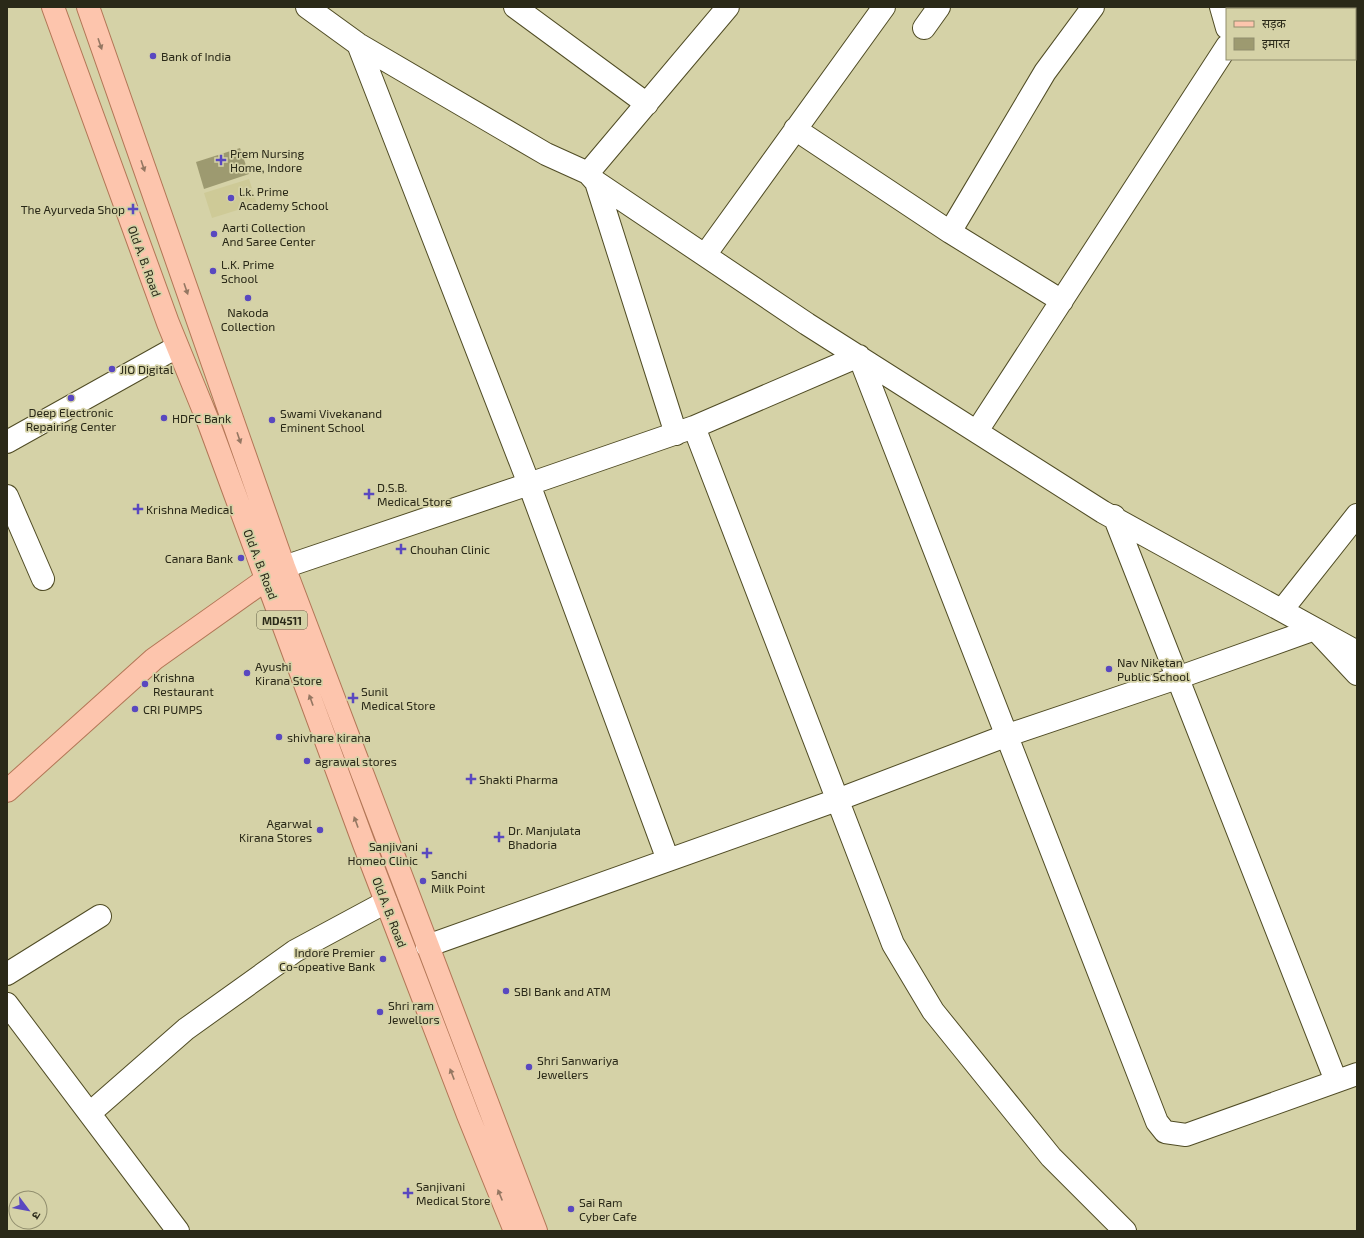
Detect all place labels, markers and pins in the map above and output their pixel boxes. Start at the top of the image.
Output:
place label: Bank of India [161,49,231,63]
marker: Bank of India [148,51,158,61]
place label: Prem Nursing Home, Indore [230,146,305,174]
marker: Prem Nursing Home, Indore [215,154,227,166]
place label: l.k. Prime Academy School [239,184,329,212]
marker: l.k. Prime Academy School [226,193,236,203]
place label: The Ayurveda Shop [21,202,125,216]
marker: The Ayurveda Shop [128,204,138,214]
place label: Aarti Collection And Saree Center [222,220,316,248]
marker: Aarti Collection And Saree Center [209,229,219,239]
place label: L.K. Prime School [221,257,274,285]
marker: L.K. Prime School [208,266,218,276]
marker: Nakoda Collection [243,293,253,303]
place label: Nakoda Collection [221,305,275,333]
place label: JIO Digital [120,362,174,376]
marker: JIO Digital [107,364,117,374]
marker: Deep Electronic Repairing Center [66,393,76,403]
place label: Deep Electronic Repairing Center [26,405,116,433]
place label: Swami Vivekanand Eminent School [280,406,382,434]
place label: HDFC Bank [172,411,231,425]
marker: HDFC Bank [159,413,169,423]
marker: Swami Vivekanand Eminent School [267,415,277,425]
place label: D.S.B. Medical Store [377,480,451,508]
marker: D.S.B. Medical Store [364,489,374,499]
place label: Krishna Medical [146,502,233,516]
marker: Krishna Medical [133,504,143,514]
place label: Chouhan Clinic [410,542,490,556]
marker: Chouhan Clinic [395,543,407,555]
place label: Canara Bank [165,551,233,565]
marker: Canara Bank [236,553,246,563]
place label: Nav Niketan Public School [1117,655,1190,683]
place label: Ayushi Kirana Store [255,659,322,687]
marker: Nav Niketan Public School [1104,664,1114,674]
marker: Ayushi Kirana Store [242,668,252,678]
place label: Krishna Restaurant [153,670,214,698]
marker: Krishna Restaurant [140,679,150,689]
place label: Sunil Medical Store [361,684,435,712]
marker: Sunil Medical Store [348,693,358,703]
place label: CRI PUMPS [143,702,203,716]
marker: CRI PUMPS [130,704,140,714]
place label: shivhare kirana [287,730,371,744]
marker: shivhare kirana [274,732,284,742]
place label: agrawal stores [315,754,397,768]
marker: agrawal stores [302,756,312,766]
place label: Shakti Pharma [479,772,558,786]
marker: Shakti Pharma [466,774,476,784]
place label: Agarwal Kirana Stores [239,816,312,844]
place label: Dr. Manjulata Bhadoria [508,823,581,851]
marker: Agarwal Kirana Stores [315,825,325,835]
marker: Dr. Manjulata Bhadoria [493,831,505,843]
place label: Sanjivani Homeo Clinic [348,839,418,867]
marker: Sanjivani Homeo Clinic [421,847,433,859]
place label: Sanchi Milk Point [431,867,486,895]
marker: Sanchi Milk Point [418,876,428,886]
place label: Indore Premier Co-opeative Bank [279,945,375,973]
marker: Indore Premier Co-opeative Bank [378,954,388,964]
place label: SBI Bank and ATM [514,984,611,998]
marker: SBI Bank and ATM [501,986,511,996]
place label: Shri ram Jewellors [388,998,440,1026]
marker: Shri ram Jewellors [375,1007,385,1017]
place label: Shri Sanwariya Jewellers [537,1053,619,1081]
marker: Shri Sanwariya Jewellers [524,1062,534,1072]
place label: Sanjivani Medical Store [416,1179,490,1207]
marker: Sanjivani Medical Store [403,1188,413,1198]
place label: Sai Ram Cyber Cafe [579,1195,637,1223]
marker: Sai Ram Cyber Cafe [566,1204,576,1214]

